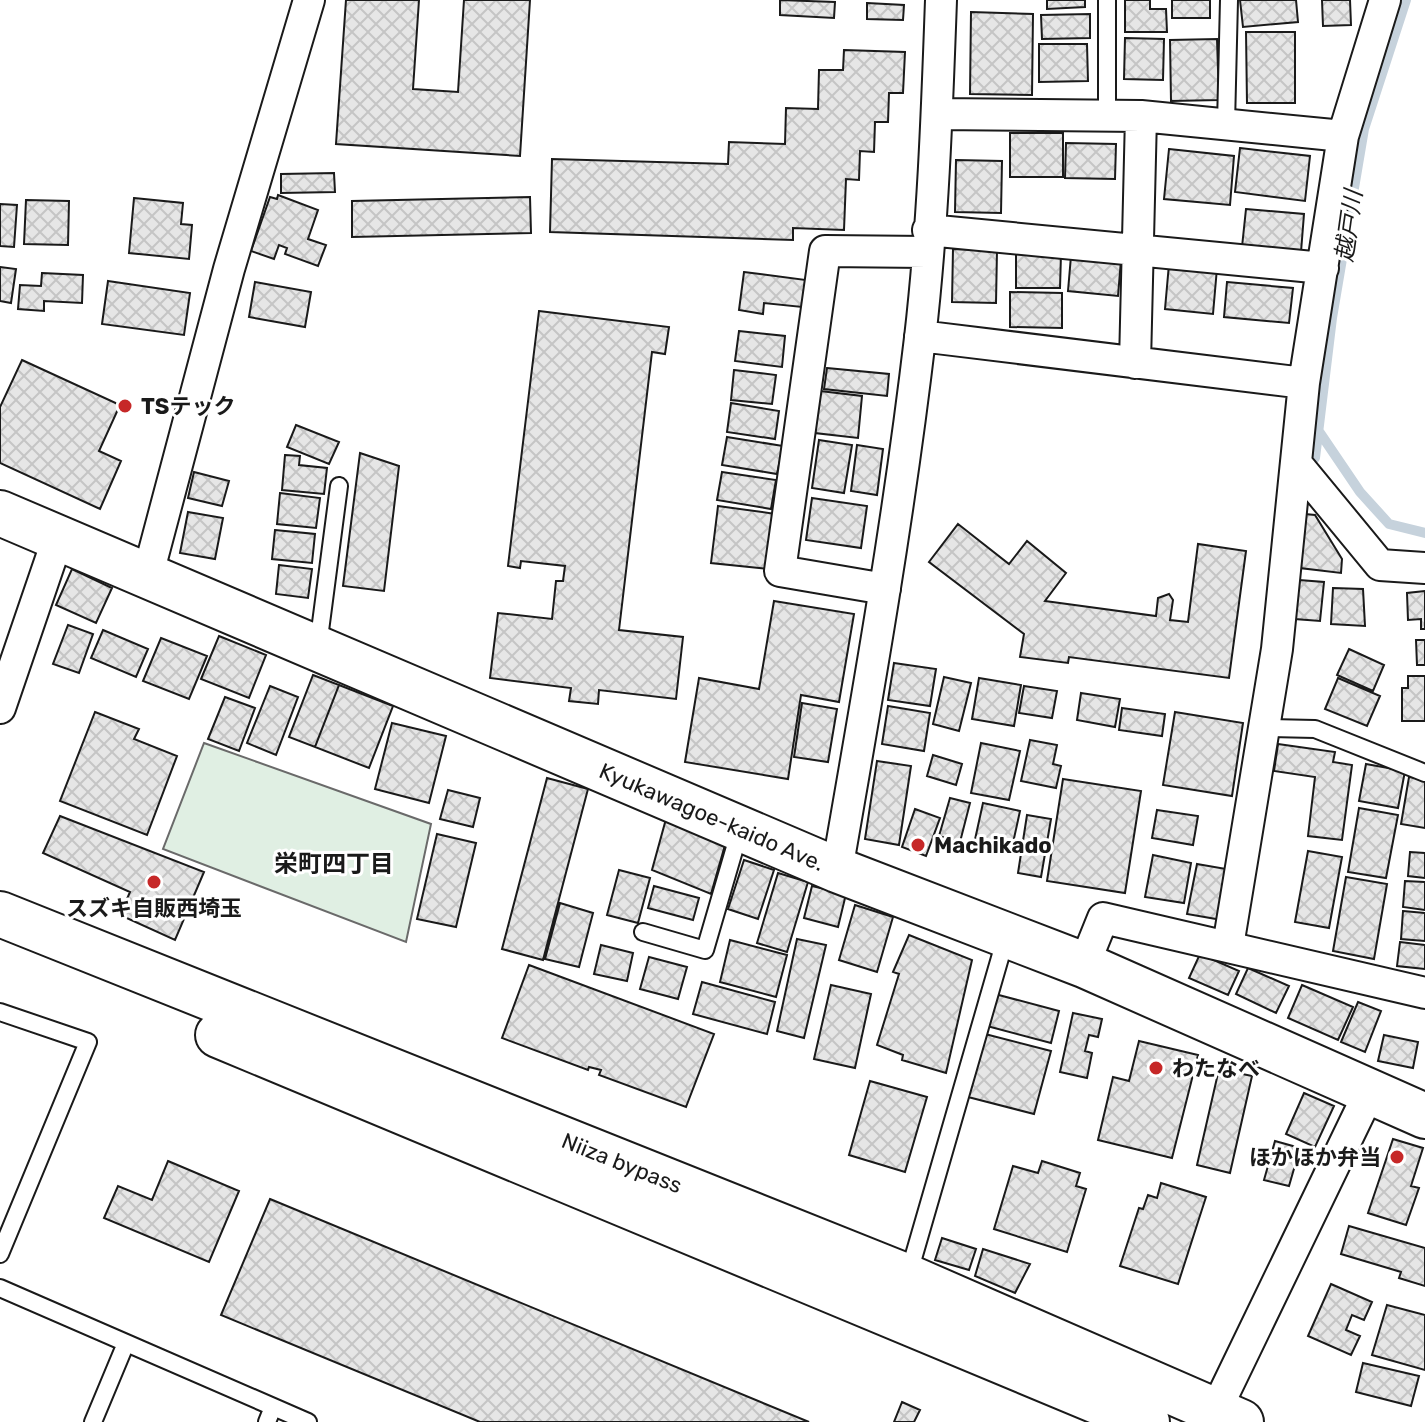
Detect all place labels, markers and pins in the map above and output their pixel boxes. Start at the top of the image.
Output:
place label: TSテック [141,393,235,420]
marker: TSテック [116,397,134,415]
place label: Machikado [934,832,1052,859]
marker: Machikado [909,836,927,854]
marker: スズキ自販西埼玉 [145,873,163,891]
place label: スズキ自販西埼玉 [66,895,242,922]
place label: わたなべ [1172,1055,1260,1082]
marker: わたなべ [1147,1059,1165,1077]
place label: ほかほか弁当 [1249,1144,1381,1171]
marker: ほかほか弁当 [1388,1148,1406,1166]

